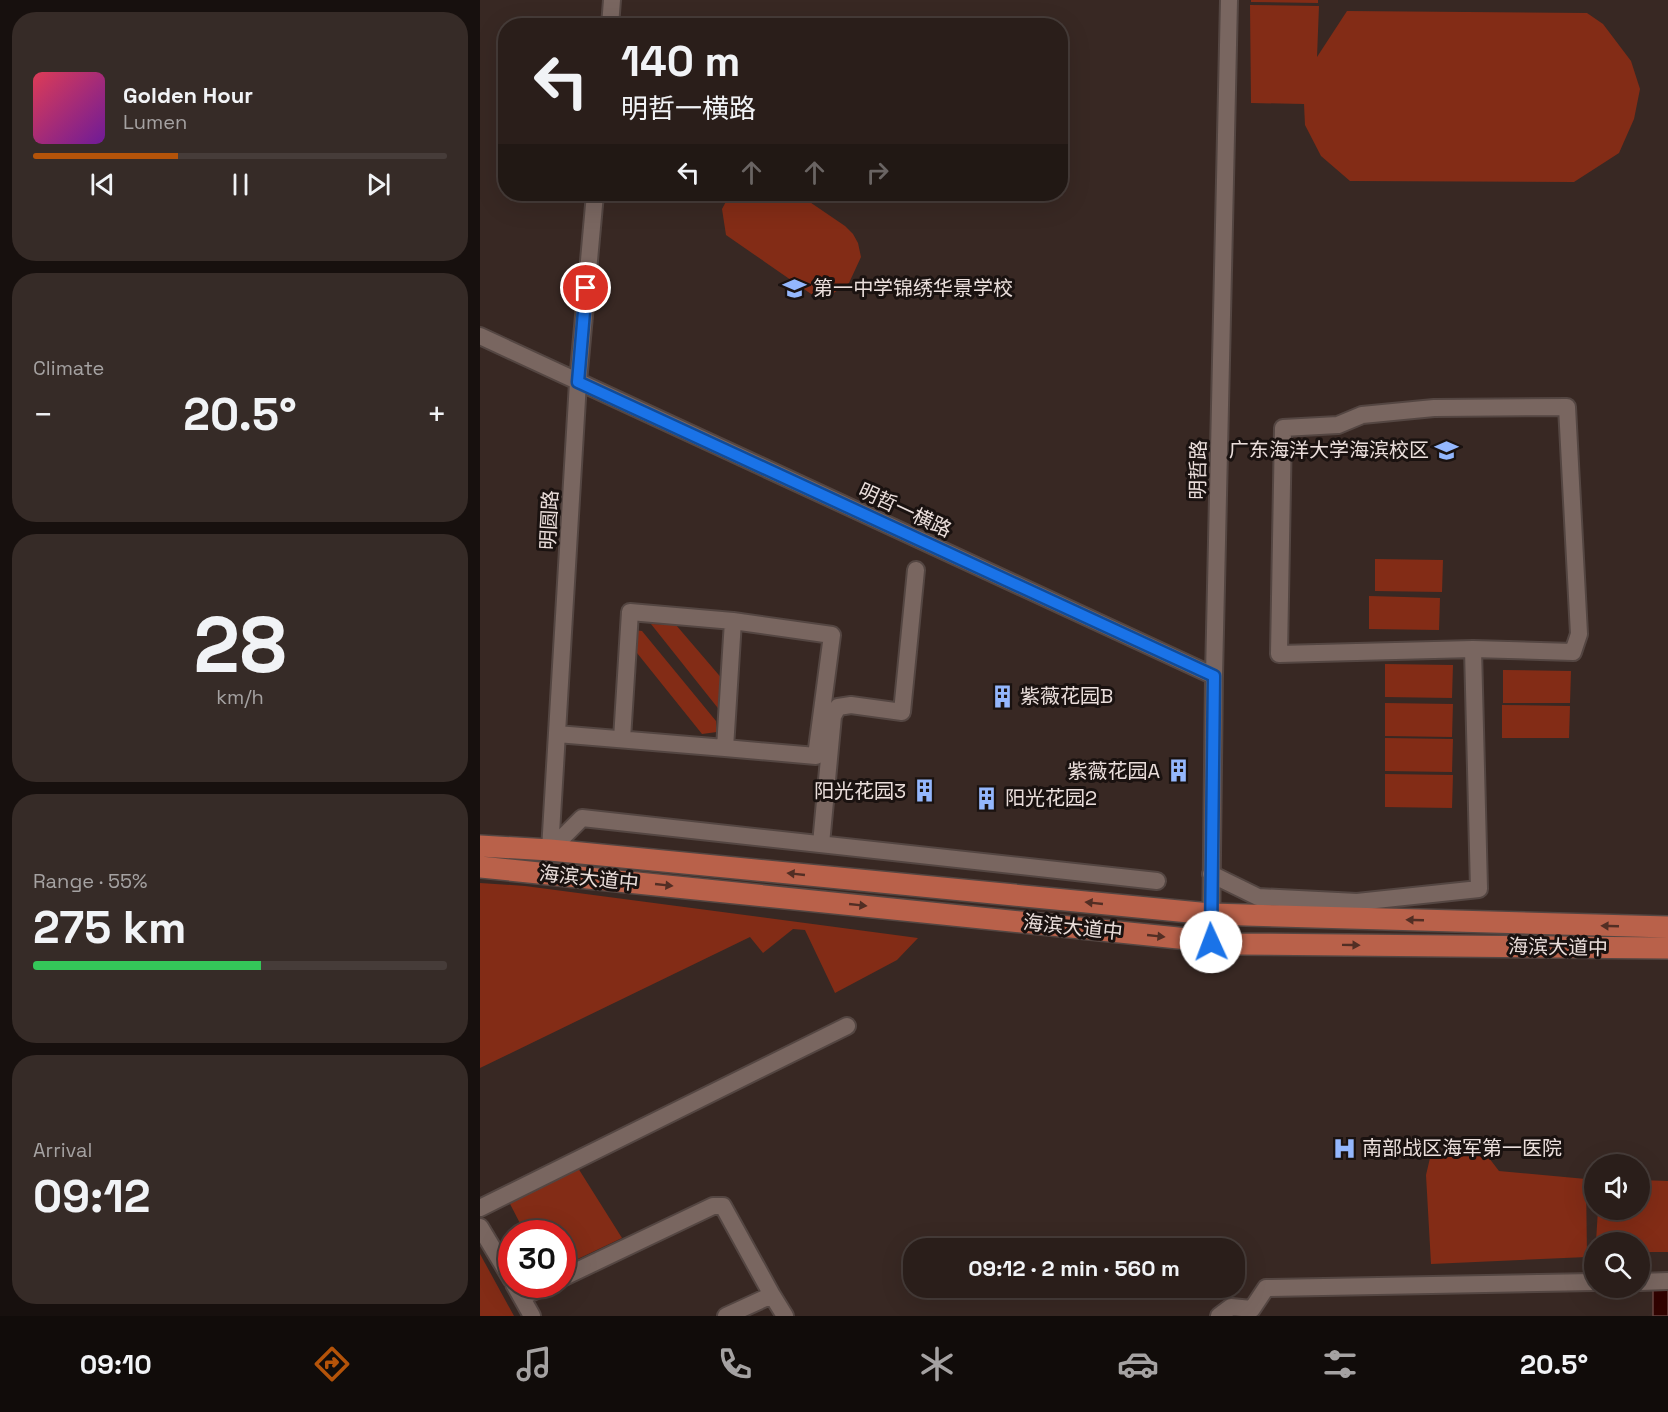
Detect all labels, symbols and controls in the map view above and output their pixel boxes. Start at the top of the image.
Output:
text: 140 m [621,35,740,88]
icon: left [522,42,600,120]
text: Golden Hour [123,81,253,109]
text: 明哲一横路 [621,91,756,126]
text: Lumen [123,109,187,135]
icon: left [672,156,705,189]
icon: ahead [735,156,768,189]
icon: ahead [798,156,831,189]
icon: right [861,156,894,189]
icon: previous [86,168,119,201]
icon: pause [224,168,257,201]
icon: next [362,168,395,201]
pin [560,262,611,313]
icon: arrive [569,271,602,304]
school or university icon: 第一中学锦绣华景学校 [782,275,808,301]
place label: 第一中学锦绣华景学校 [813,275,1013,301]
text: Climate [33,355,104,381]
text: 20.5° [183,386,297,443]
text: − [33,394,53,436]
text: + [427,394,447,436]
place label: 广东海洋大学海滨校区 [1229,437,1429,463]
school or university icon: 广东海洋大学海滨校区 [1434,437,1460,463]
street label: 明哲路 [1184,440,1212,500]
street label: 明哲一横路 [854,477,956,543]
street label: 明圆路 [534,489,564,551]
text: 28 [193,595,287,695]
building icon: 紫薇花园B [989,683,1015,709]
place label: 紫薇花园B [1020,683,1113,709]
text: km/h [216,684,264,710]
place label: 紫薇花园A [1067,758,1160,784]
building icon: 紫薇花园A [1165,758,1191,784]
place label: 阳光花园3 [814,778,906,804]
building icon: 阳光花园3 [911,778,937,804]
building icon: 阳光花园2 [974,785,1000,811]
place label: 阳光花园2 [1005,785,1097,811]
street label: 海滨大道中 [538,860,640,896]
text: Range · 55% [33,868,147,894]
one-way arrow [786,869,805,879]
one-way arrow [654,880,673,890]
one-way arrow [1085,898,1104,908]
text: 275 km [33,899,186,956]
one-way arrow [848,900,867,910]
street label: 海滨大道中 [1022,909,1124,945]
position arrow [1179,910,1243,974]
one-way arrow [1405,915,1424,925]
one-way arrow [1600,921,1619,930]
one-way arrow [1147,931,1166,941]
street label: 海滨大道中 [1508,933,1608,961]
one-way arrow [1341,940,1360,950]
hospital icon: 南部战区海军第一医院 [1331,1135,1357,1161]
place label: 南部战区海军第一医院 [1362,1135,1562,1161]
text: Arrival [33,1137,92,1163]
map controls [1584,1154,1650,1298]
button: sound [1584,1154,1650,1220]
text: 09:12 [33,1168,150,1225]
speed limit sign: 30 [498,1220,576,1298]
button: search [1584,1232,1650,1298]
text: 09:12 · 2 min · 560 m [968,1254,1180,1282]
icon: directions [311,1343,353,1385]
icon: music [513,1343,555,1385]
icon: phone [714,1343,756,1385]
icon: climate [916,1343,958,1385]
icon: car [1117,1343,1159,1385]
icon: filters [1319,1343,1361,1385]
text: 09:10 [80,1347,152,1382]
text: 20.5° [1520,1347,1588,1382]

